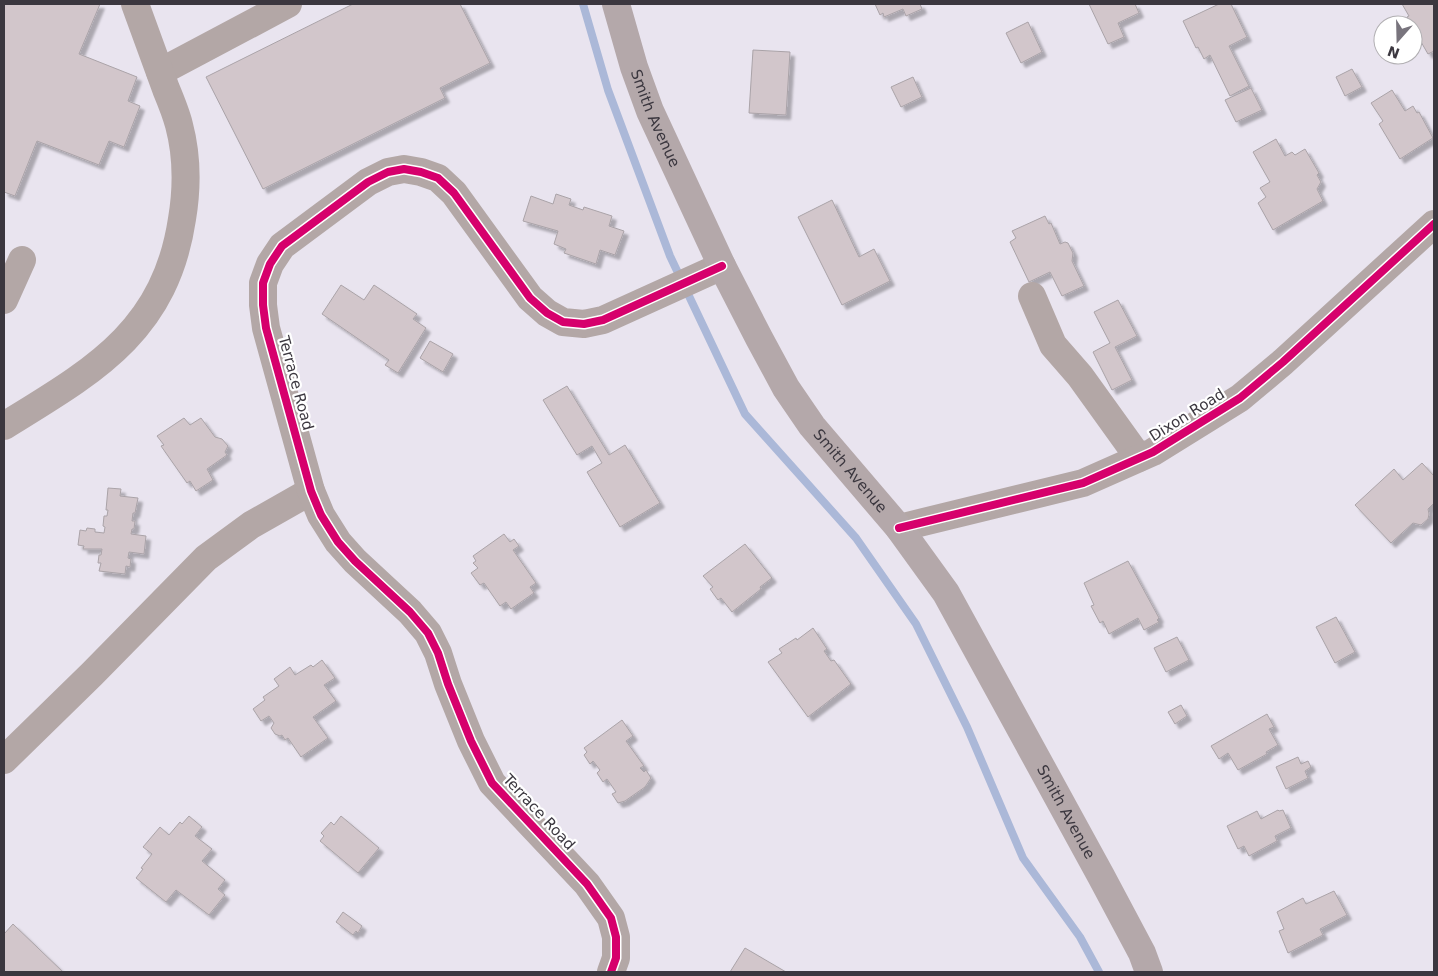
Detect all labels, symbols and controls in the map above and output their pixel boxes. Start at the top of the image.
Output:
north arrow [1373,15,1423,65]
text: N [1385,43,1402,62]
street label: Smith Avenue [627,67,684,170]
street label: Terrace Road [274,333,317,432]
street label: Dixon Road [1146,385,1228,445]
street label: Smith Avenue [810,425,891,516]
street label: Smith Avenue [1033,762,1099,862]
street label: Terrace Road [499,770,579,854]

